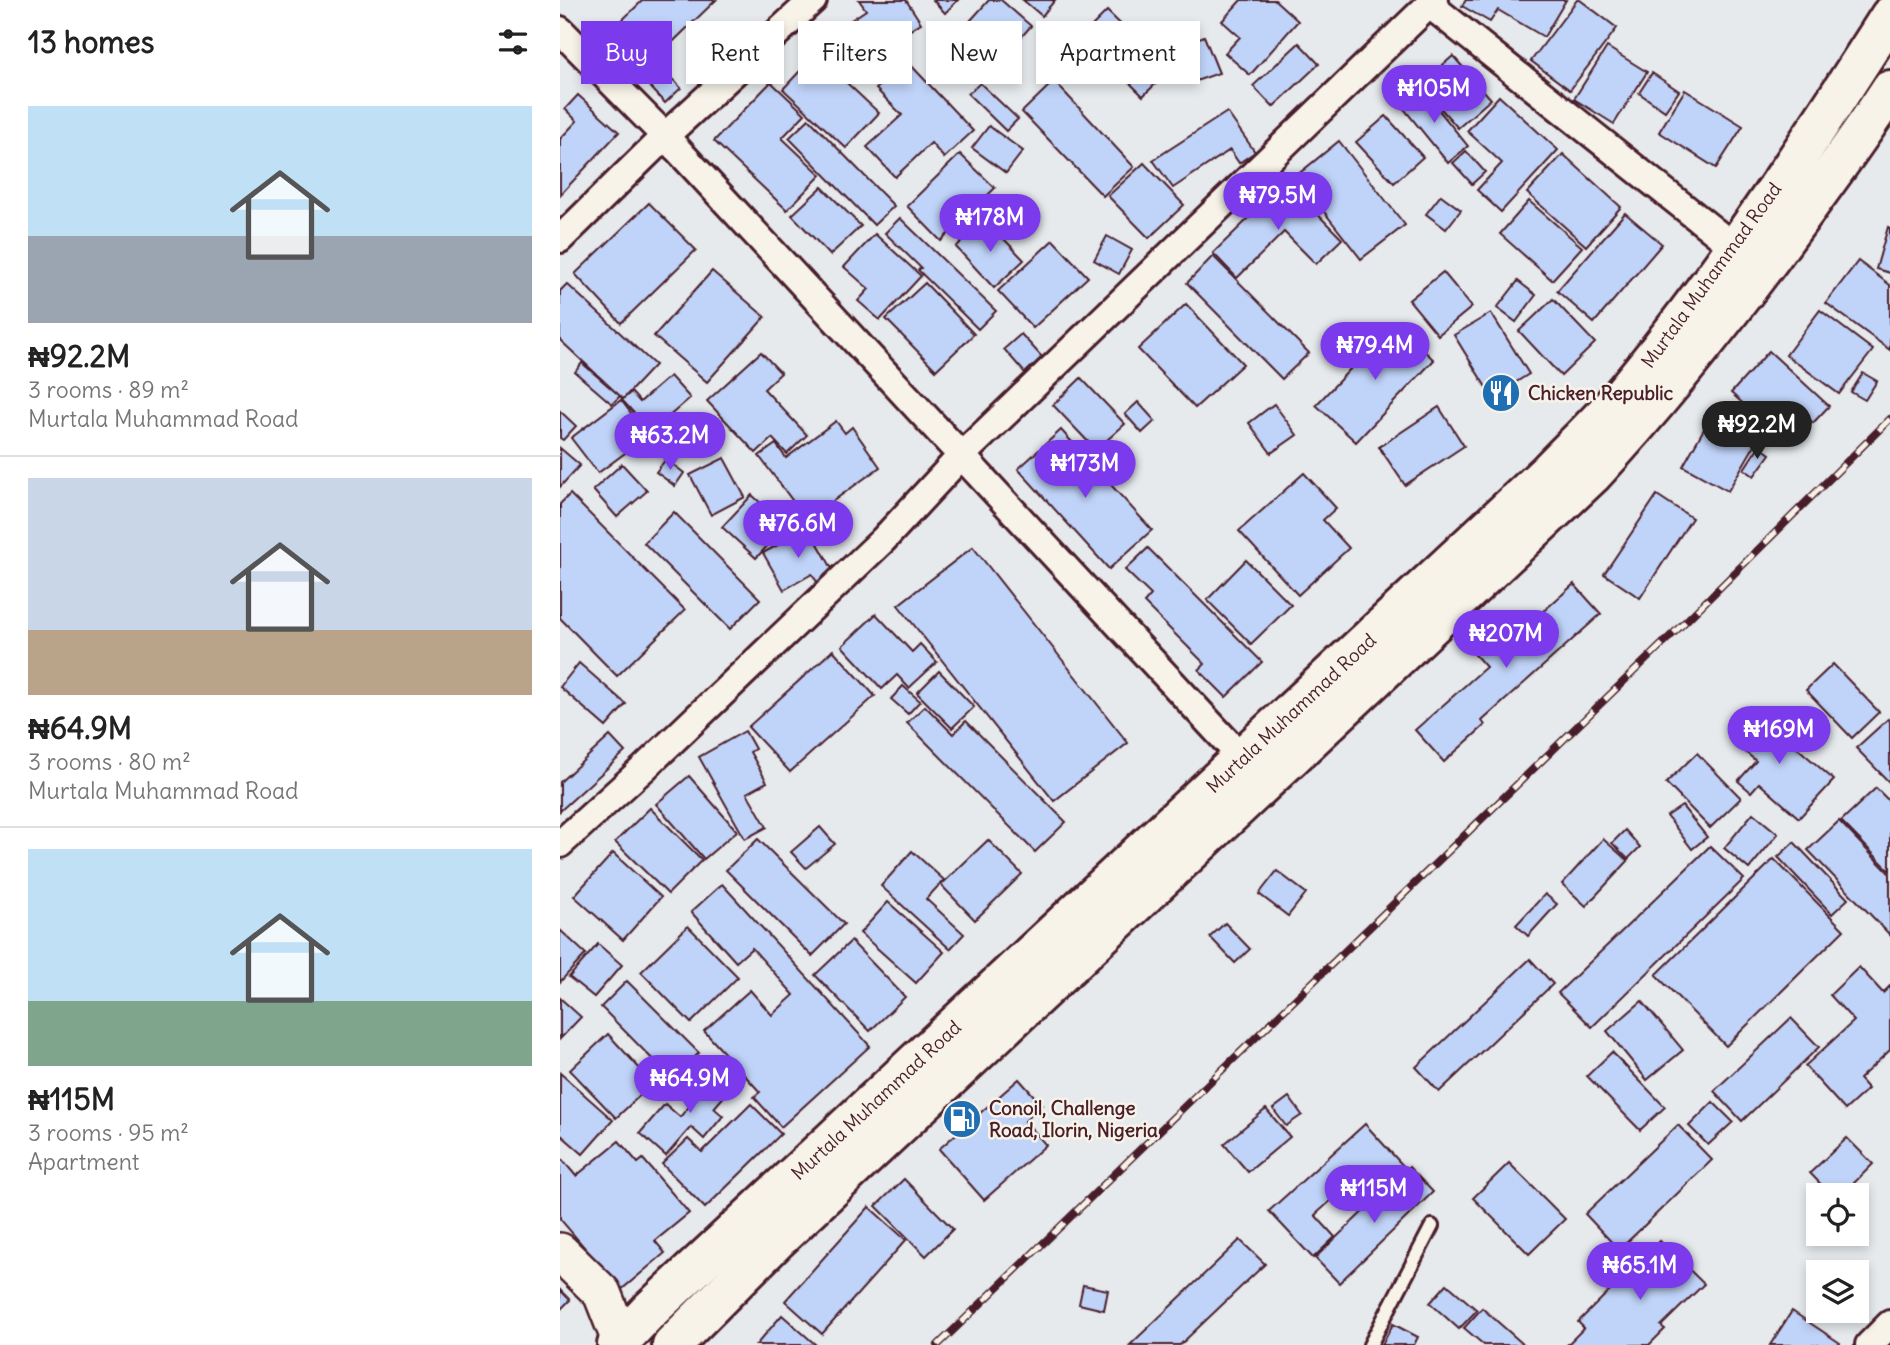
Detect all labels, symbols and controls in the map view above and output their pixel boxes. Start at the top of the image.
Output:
chip: Buy [581,21,672,84]
chip: Rent [686,21,784,84]
chip: Filters [798,21,912,84]
chip: New [926,21,1022,84]
chip: Apartment [1036,21,1200,84]
text: 13 homes [28,23,154,61]
icon: filters [494,23,532,61]
pin: ₦105M [1385,66,1483,125]
text: ₦105M [1398,73,1470,102]
icon: home [217,152,343,278]
pin: ₦79.5M [1221,173,1335,232]
street label: Murtala Muhammad Road [1636,178,1786,372]
text: ₦79.5M [1239,180,1317,209]
pin: ₦178M [941,194,1039,254]
text: ₦178M [956,202,1024,231]
pin: ₦79.4M [1318,322,1432,382]
text: ₦79.4M [1337,330,1413,359]
text: ₦92.2M [28,337,130,375]
restaurant icon: Chicken Republic [1480,372,1522,414]
text: 3 rooms · 89 m² [28,375,189,404]
place label: Chicken Republic [1528,381,1674,405]
pin: ₦92.2M [1700,402,1814,461]
text: Murtala Muhammad Road [28,404,299,433]
text: ₦92.2M [1718,409,1796,438]
pin: ₦63.2M [613,412,727,472]
text: ₦63.2M [631,420,710,449]
pin: ₦173M [1036,440,1134,500]
text: ₦173M [1051,448,1119,477]
pin: ₦76.6M [741,500,855,560]
text: ₦76.6M [759,508,837,537]
icon: home [217,524,343,650]
pin: ₦207M [1457,610,1555,670]
text: ₦207M [1469,618,1543,647]
street label: Murtala Muhammad Road [1201,628,1381,798]
pin: ₦169M [1730,706,1828,766]
text: ₦64.9M [28,709,132,747]
text: ₦169M [1744,714,1814,743]
text: 3 rooms · 80 m² [28,747,191,776]
text: Murtala Muhammad Road [28,776,299,805]
icon: home [217,895,343,1021]
street label: Murtala Muhammad Road [786,1015,966,1185]
pin: ₦64.9M [633,1056,747,1115]
text: ₦64.9M [650,1063,730,1092]
text: ₦115M [28,1080,115,1118]
place label: Conoil, Challenge Road, Ilorin, Nigeria [989,1096,1158,1142]
fuel station icon: Conoil, Challenge Road, Ilorin, Nigeria [941,1098,983,1140]
text: 3 rooms · 95 m² [28,1118,189,1147]
text: Apartment [28,1147,140,1176]
pin: ₦115M [1325,1166,1423,1225]
text: ₦115M [1341,1173,1407,1202]
map controls [1806,1183,1869,1323]
button: locate [1806,1183,1869,1246]
pin: ₦65.1M [1583,1242,1697,1302]
text: ₦65.1M [1603,1250,1677,1279]
button: layers [1806,1260,1869,1323]

